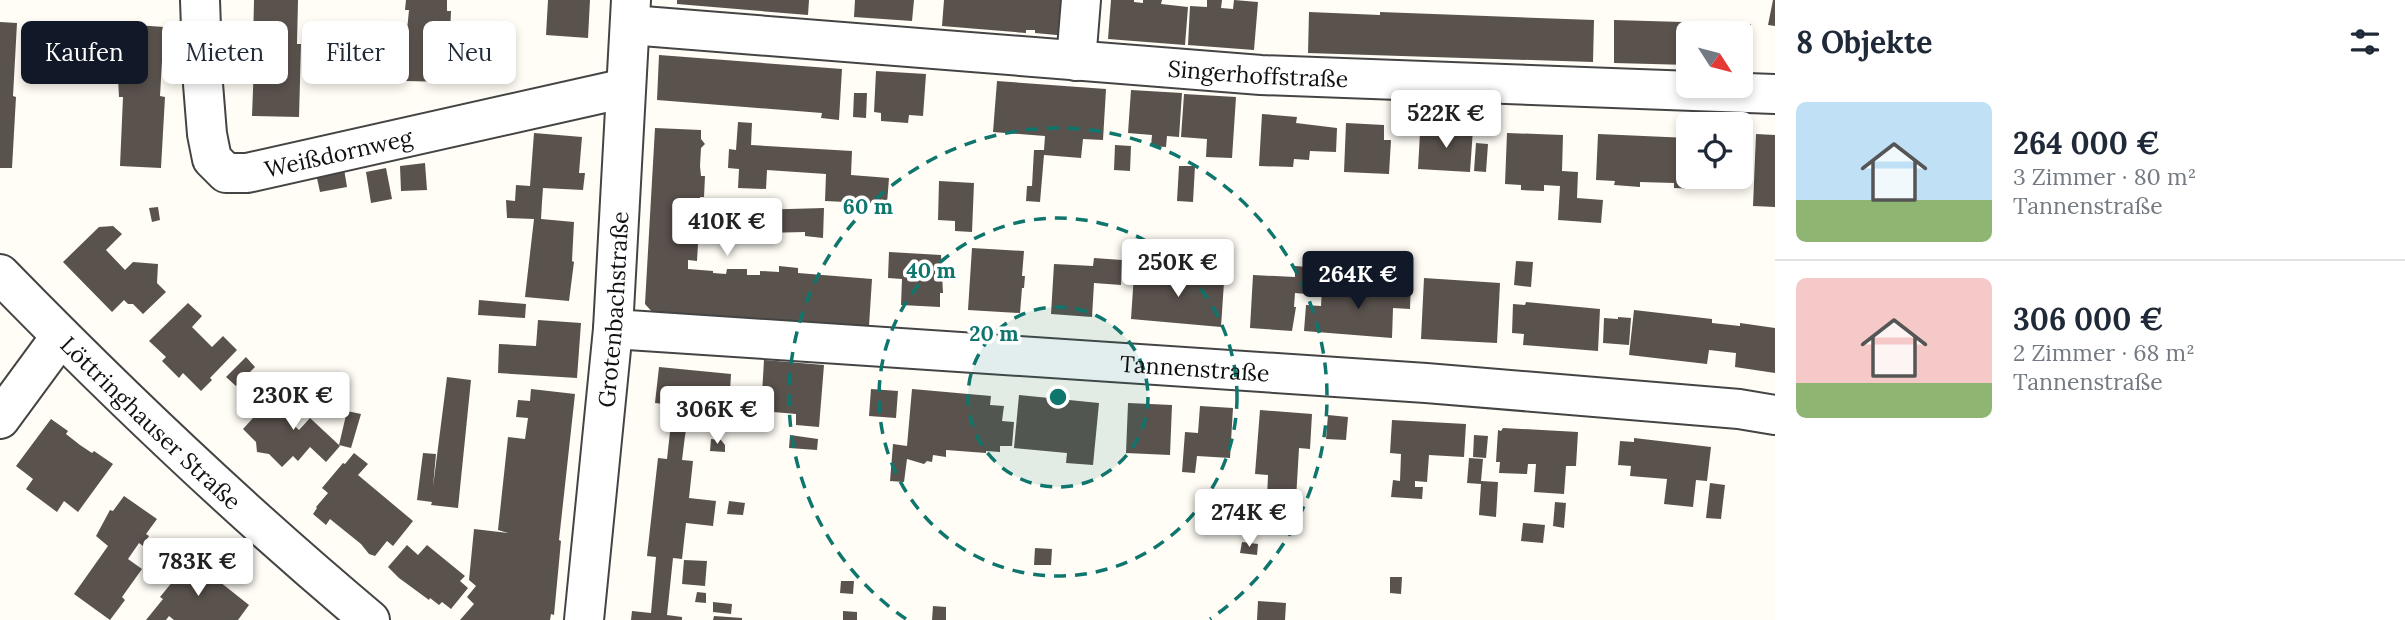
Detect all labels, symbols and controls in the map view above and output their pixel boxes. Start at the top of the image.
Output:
chip: Kaufen [21,21,148,84]
chip: Mieten [162,21,288,84]
chip: Filter [302,21,409,84]
chip: Neu [423,21,516,84]
north arrow [1676,21,1754,98]
map controls [1676,21,1753,189]
text: 8 Objekte [1796,23,1932,61]
icon: filters [2346,23,2384,61]
street label: Singerhoffstraße [1167,53,1349,93]
pin: 522K € [1389,90,1503,150]
text: 522K € [1407,98,1485,127]
button: locate [1676,112,1753,189]
street label: Weißdornweg [262,122,416,183]
text: 264 000 € [2013,124,2160,162]
icon: home [1852,130,1936,214]
text: 3 Zimmer · 80 m² [2013,162,2196,191]
text: Tannenstraße [2013,191,2163,220]
text: 60 m [843,193,893,220]
pin: 410K € [670,198,784,258]
text: 410K € [688,206,766,235]
street label: Grotenbachstraße [591,210,634,409]
pin: 250K € [1121,240,1235,299]
text: 250K € [1138,247,1218,276]
pin: 264K € [1301,252,1415,311]
text: 40 m [906,257,956,284]
text: 264K € [1318,259,1398,288]
text: 306 000 € [2013,300,2163,338]
icon: home [1852,306,1936,390]
text: 20 m [969,320,1019,347]
street label: Löttringhauser Straße [55,330,248,515]
text: 2 Zimmer · 68 m² [2013,338,2195,367]
street label: Tannenstraße [1119,348,1270,387]
text: Tannenstraße [2013,367,2163,396]
pin: 230K € [236,372,350,432]
text: 230K € [253,380,333,409]
centre of rings [1046,385,1070,409]
pin: 306K € [660,386,774,446]
text: 306K € [676,394,758,423]
pin: 274K € [1192,490,1306,549]
text: 274K € [1211,497,1287,526]
pin: 783K € [141,538,255,598]
text: 783K € [159,546,237,575]

